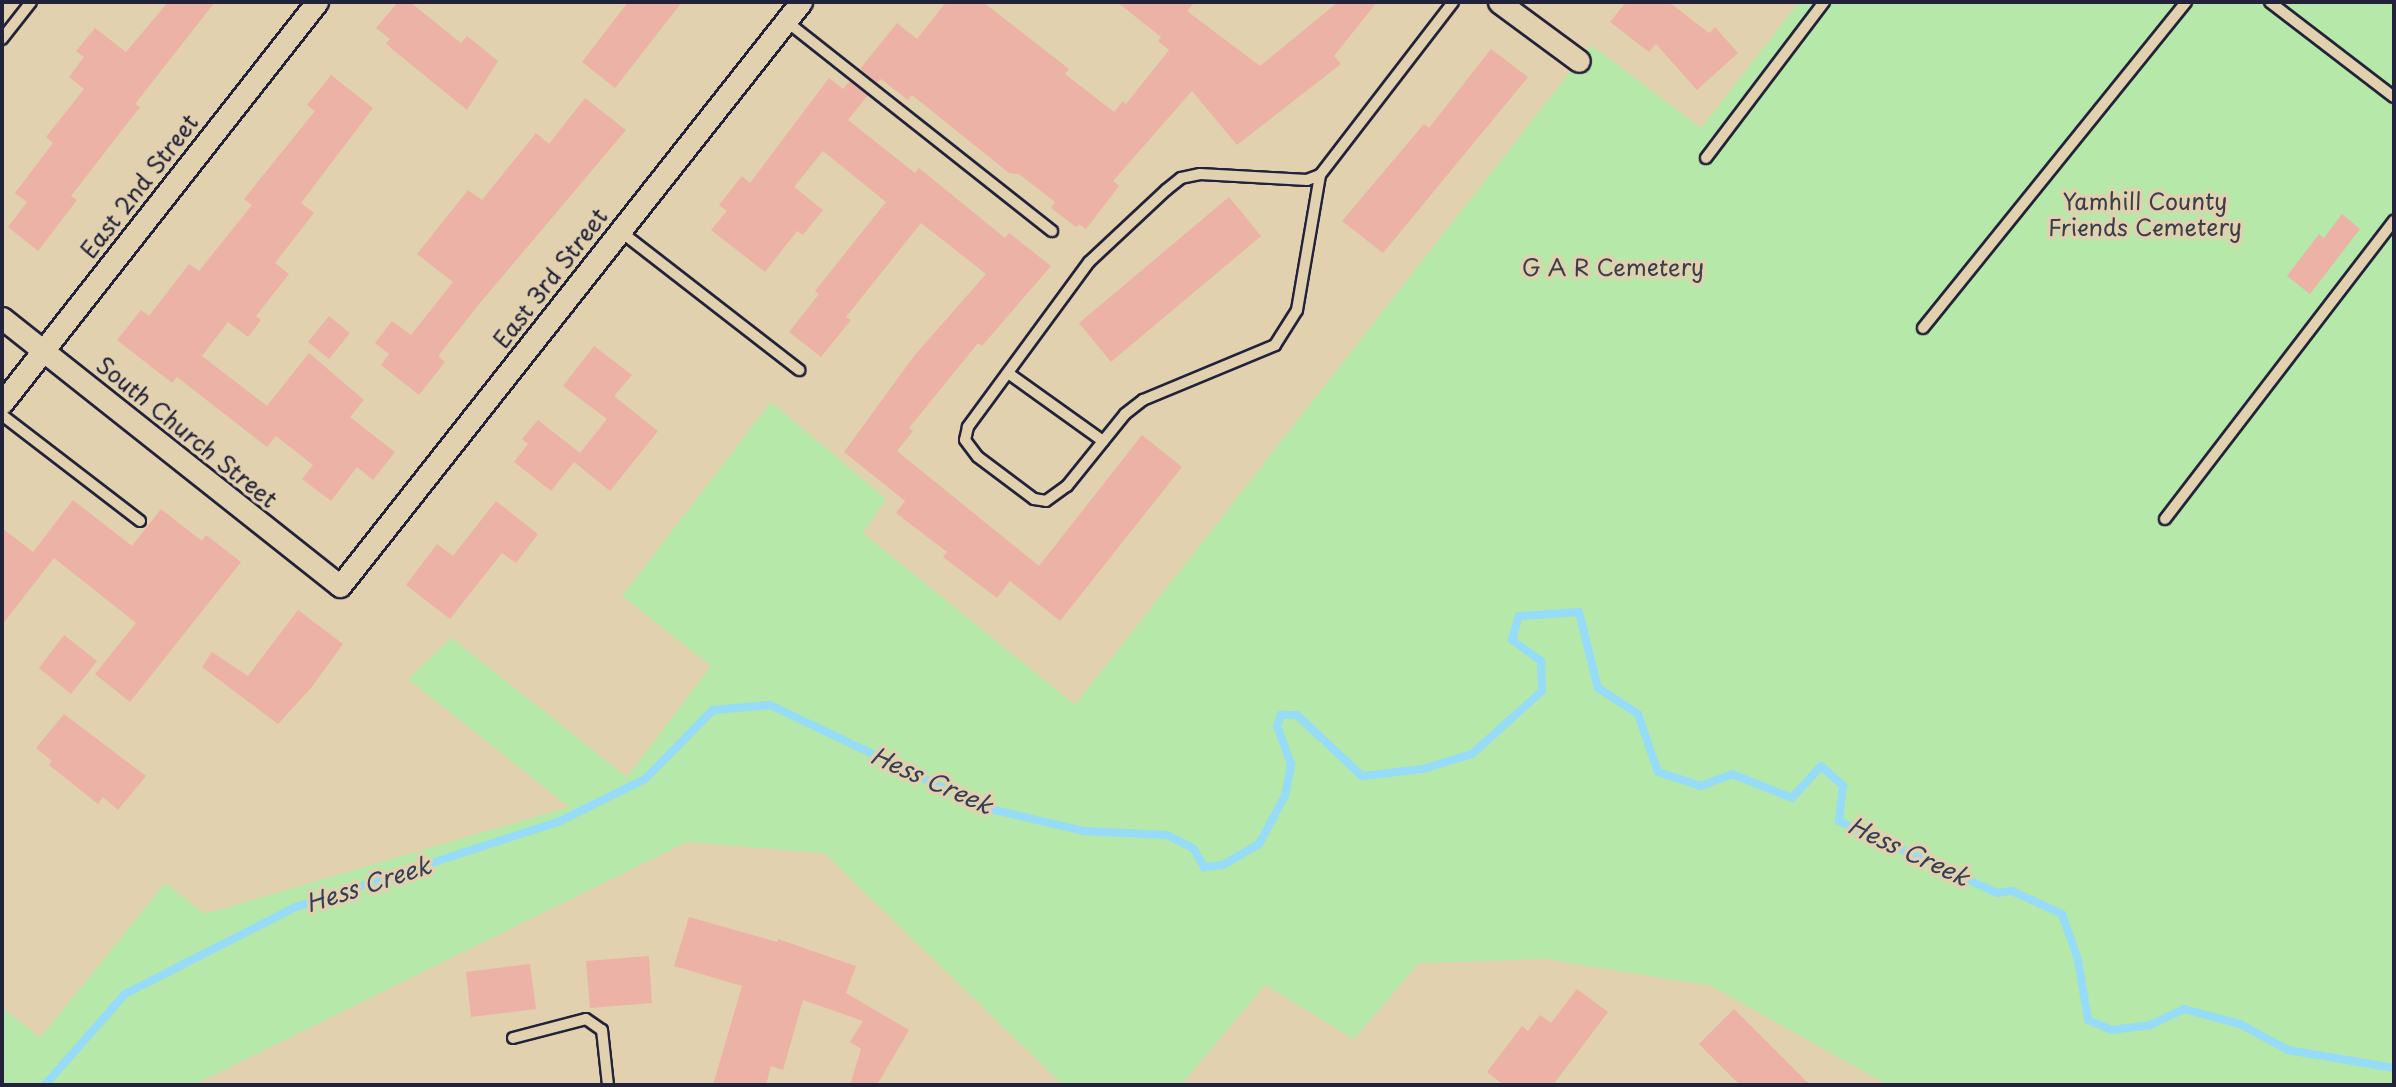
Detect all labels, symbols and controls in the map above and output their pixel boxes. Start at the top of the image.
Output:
street label: East 2nd Street [74,109,204,263]
park label: Yamhill County Friends Cemetery [2048,187,2242,241]
street label: East 3rd Street [487,202,613,354]
park label: G A R Cemetery [1521,253,1705,281]
street label: South Church Street [91,350,283,514]
water label: Hess Creek [866,740,998,820]
water label: Hess Creek [1843,810,1975,892]
water label: Hess Creek [301,850,435,918]

